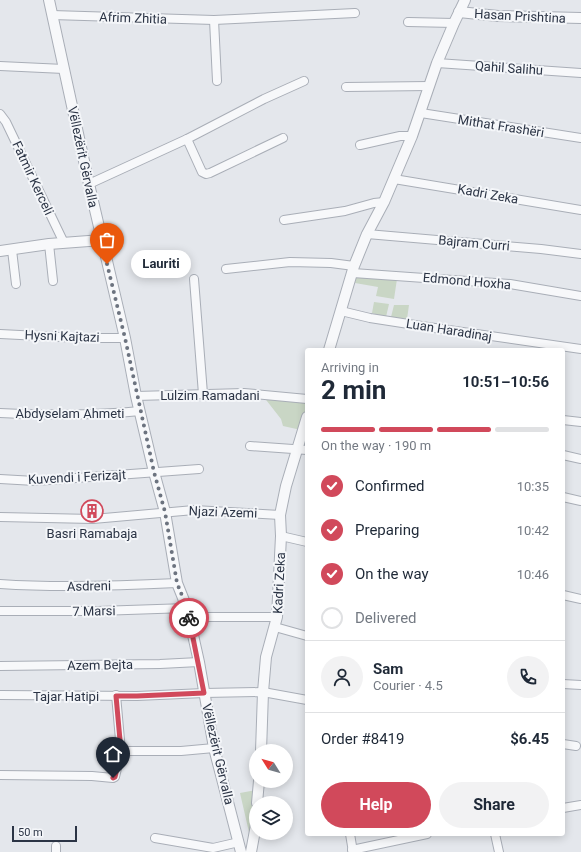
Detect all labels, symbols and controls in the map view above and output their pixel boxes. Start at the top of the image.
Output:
street label: Hasan Prishtina [474,6,566,26]
street label: Afrim Zhitia [99,9,167,27]
street label: Qahil Salihu [474,58,544,78]
street label: Vëllezërit Gërvalla [65,105,101,209]
street label: Mithat Frashëri [457,112,545,140]
street label: Fatmir Kerceli [9,139,57,217]
street label: Kadri Zeka [456,181,520,207]
pin [90,223,124,264]
icon: bag [96,229,118,251]
street label: Bajram Curri [438,232,510,254]
callout: Lauriti [131,250,191,278]
text: Lauriti [142,256,180,271]
street label: Edmond Hoxha [422,270,512,292]
street label: Luan Haradinaj [405,316,493,344]
street label: Hysni Kajtazi [24,327,100,345]
text: Arriving in [321,360,379,375]
text: 10:51–10:56 [462,373,549,391]
text: 2 min [321,375,386,405]
street label: Lulzim Ramadani [160,388,260,403]
street label: Abdyselam Ahmeti [15,406,125,421]
text: On the way · 190 m [321,438,431,453]
street label: Kuvendi i Ferizajt [28,467,126,487]
icon: check [321,475,343,497]
text: Confirmed [355,477,425,495]
text: 10:35 [517,479,549,494]
building icon: Basri Ramabaja [79,498,105,524]
street label: Njazi Azemi [188,503,258,521]
icon: check [321,519,343,541]
text: Preparing [355,521,419,539]
text: 10:42 [517,523,549,538]
place label: Basri Ramabaja [47,526,137,541]
street label: Kadri Zeka [270,552,288,614]
icon: check [321,563,343,585]
text: On the way [355,565,429,583]
text: 10:46 [517,567,549,582]
street label: Asdreni [67,578,111,594]
courier [169,598,209,638]
street label: 7 Marsi [72,603,116,619]
icon: bike [178,607,200,629]
text: Delivered [355,609,417,627]
button: person [321,656,363,698]
button: phone [507,656,549,698]
street label: Azem Bejta [67,657,133,673]
text: Sam [373,660,403,678]
text: Courier · 4.5 [373,678,443,693]
street label: Tajar Hatipi [33,689,99,704]
street label: Vëllezërit Gërvalla [199,702,237,806]
text: Order #8419 [321,730,404,748]
text: $6.45 [510,730,549,748]
pin [96,737,130,778]
icon: home [102,743,124,765]
north arrow [249,744,293,788]
map controls [249,744,293,840]
button: Help [321,782,431,828]
button: Share [439,782,549,828]
button: layers [249,796,293,840]
scale bar [12,824,77,843]
text: 50 m [18,826,43,839]

